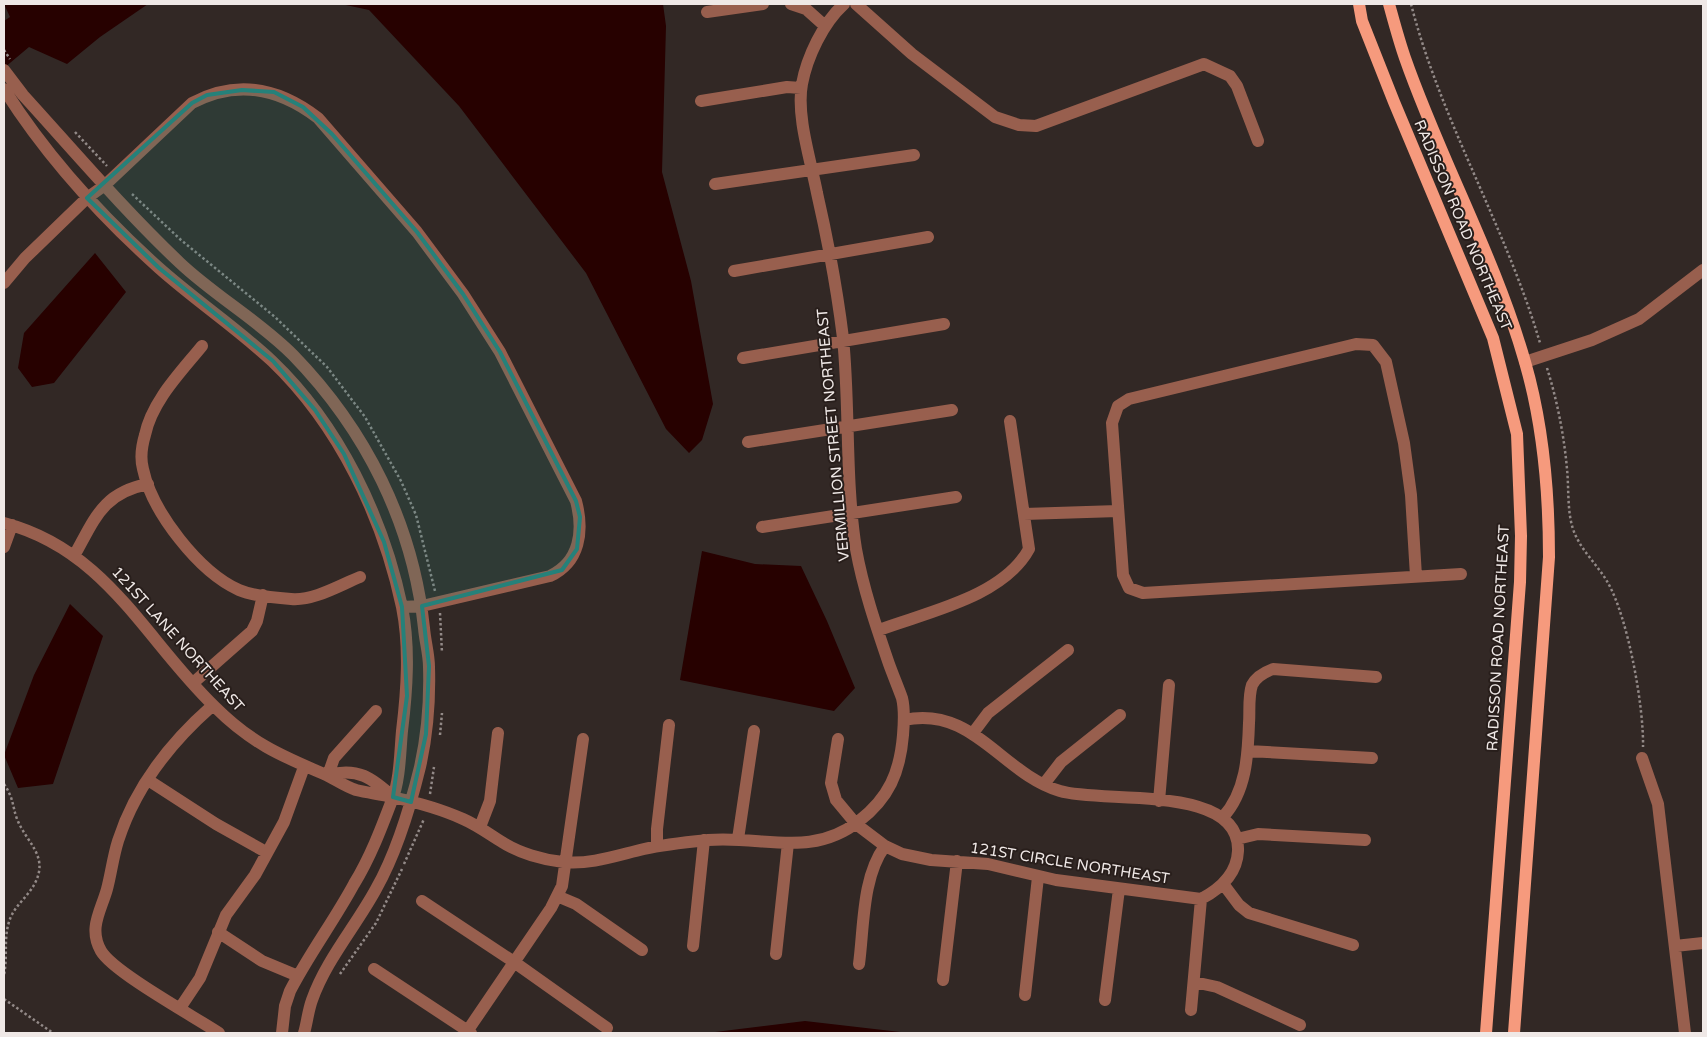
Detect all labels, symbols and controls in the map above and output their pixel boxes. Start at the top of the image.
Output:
street label: RADISSON ROAD NORTHEAST [1410,117,1516,333]
street label: VERMILLION STREET NORTHEAST [813,308,853,562]
street label: RADISSON ROAD NORTHEAST [1483,524,1513,752]
street label: 121ST LANE NORTHEAST [108,563,248,715]
street label: 121ST CIRCLE NORTHEAST [969,838,1171,888]

